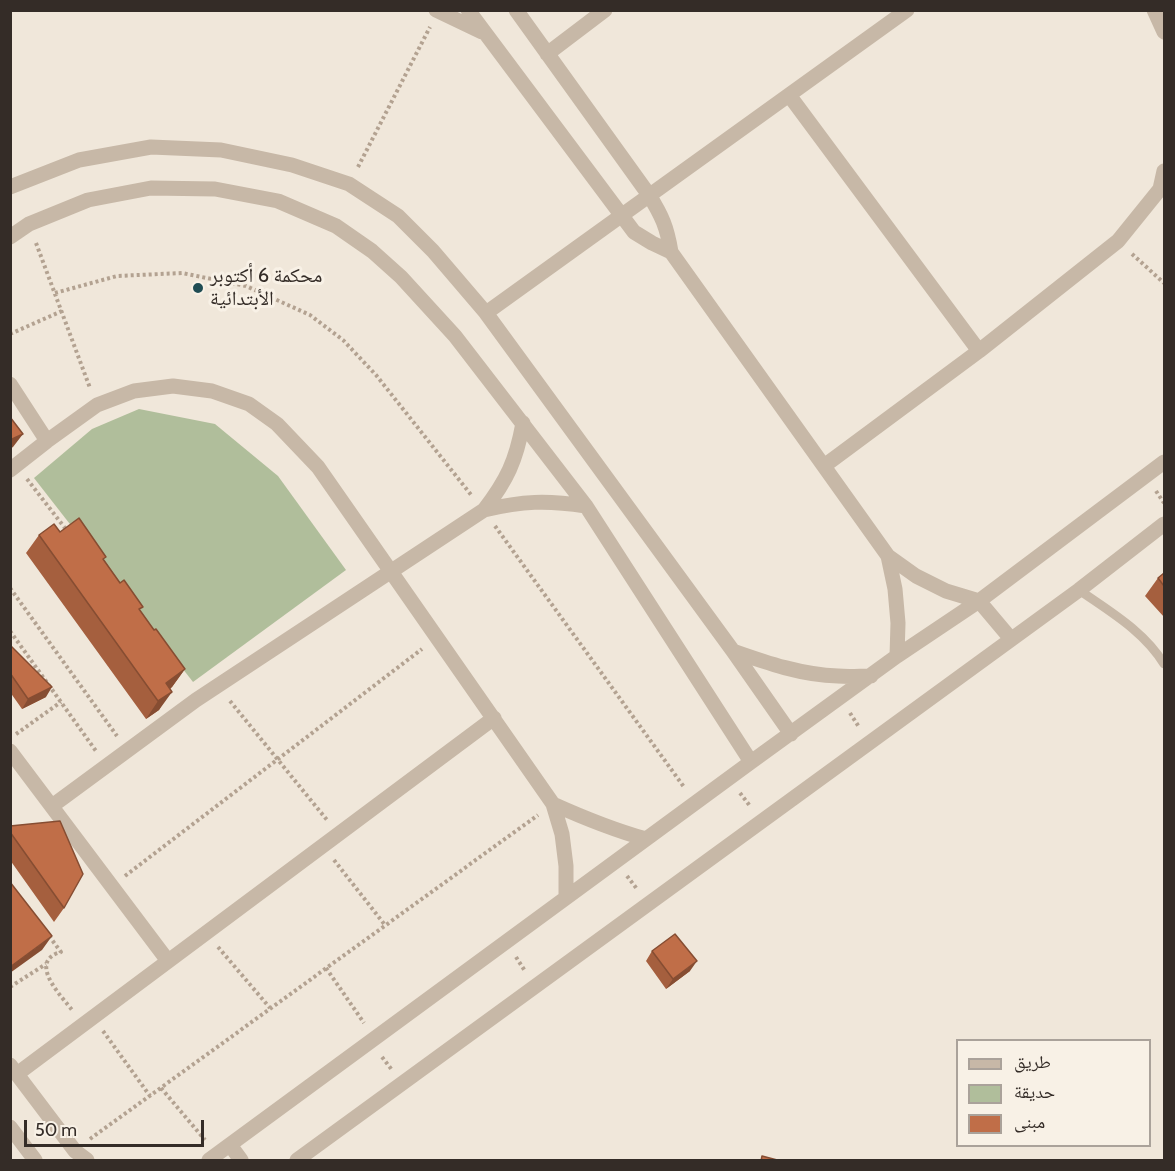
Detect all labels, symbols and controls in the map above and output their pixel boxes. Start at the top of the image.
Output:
place label: محكمة 6 أكتوبر الأبتدائية [210,264,322,311]
marker: محكمة 6 أكتوبر الأبتدائية [191,281,205,295]
legend [956,1039,1151,1147]
text: طريق [1014,1051,1051,1073]
text: حديقة [1014,1081,1055,1103]
scale bar [27,1108,207,1146]
text: مبنى [1014,1111,1045,1133]
text: 50 m [35,1119,77,1141]

